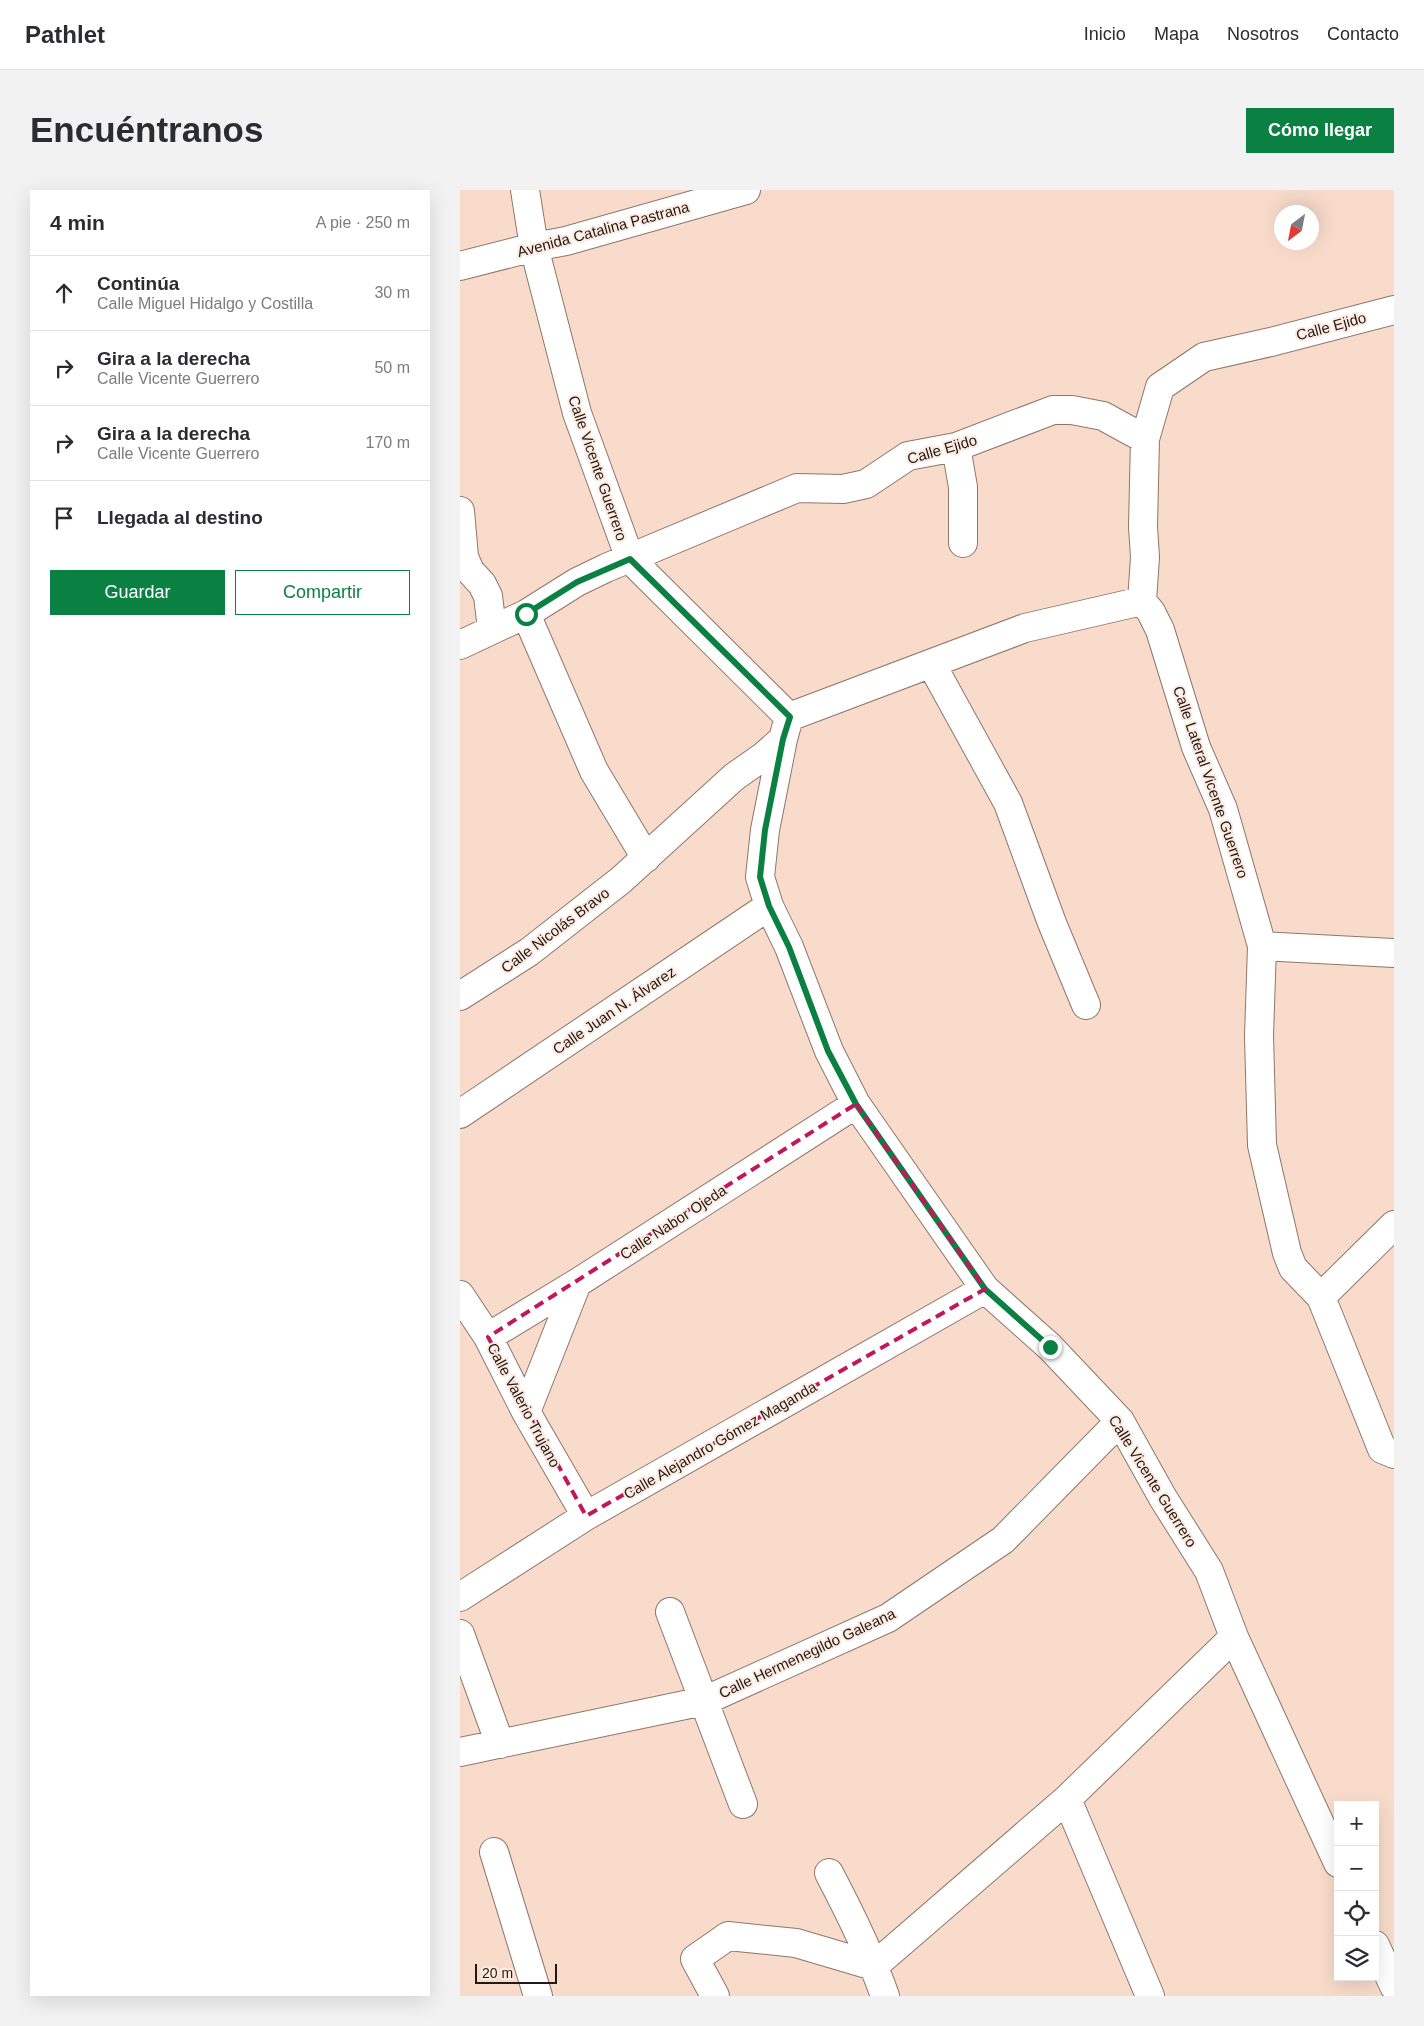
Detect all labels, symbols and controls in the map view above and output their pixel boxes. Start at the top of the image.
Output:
text: Pathlet [25,21,105,48]
text: Inicio [1084,24,1126,44]
text: Mapa [1154,24,1199,44]
text: Nosotros [1227,24,1299,44]
text: Contacto [1327,24,1399,44]
button: Cómo llegar [1246,108,1394,153]
text: Encuéntranos [30,110,263,149]
street label: Avenida Catalina Pastrana [515,198,691,260]
north arrow [1274,205,1319,250]
text: 4 min [50,211,105,234]
text: A pie · 250 m [316,214,410,231]
text: Continúa [97,273,179,294]
icon: ahead [50,279,78,307]
text: 30 m [374,284,410,301]
text: Calle Miguel Hidalgo y Costilla [97,295,313,312]
street label: Calle Ejido [1294,309,1368,343]
text: Gira a la derecha [97,348,250,369]
icon: right [50,354,78,382]
text: 50 m [374,359,410,376]
text: Calle Vicente Guerrero [97,370,259,387]
street label: Calle Vicente Guerrero [565,393,631,543]
text: Gira a la derecha [97,423,250,444]
icon: right [50,429,78,457]
street label: Calle Ejido [905,431,979,467]
text: 170 m [366,434,410,451]
text: Calle Vicente Guerrero [97,445,259,462]
icon: arrive [50,504,78,532]
text: Llegada al destino [97,507,263,528]
button: Guardar [50,570,225,615]
button: Compartir [235,570,410,615]
route start [515,603,538,626]
street label: Calle Lateral Vicente Guerrero [1170,684,1252,880]
street label: Calle Nicolás Bravo [498,884,612,976]
street label: Calle Juan N. Álvarez [549,963,679,1057]
street label: Calle Nabor Ojeda [617,1181,730,1263]
route end [1039,1336,1062,1359]
street label: Calle Valerio Trujano [484,1340,564,1470]
street label: Calle Alejandro Gómez Maganda [620,1377,820,1502]
street label: Calle Vicente Guerrero [1105,1412,1201,1550]
street label: Calle Hermenegildo Galeana [716,1604,898,1701]
map controls [1334,1801,1379,1981]
button: + [1334,1801,1379,1846]
button: − [1334,1846,1379,1891]
button: locate [1334,1891,1379,1936]
button: layers [1334,1936,1379,1981]
scale bar [475,1961,558,1984]
text: 20 m [482,1965,513,1981]

